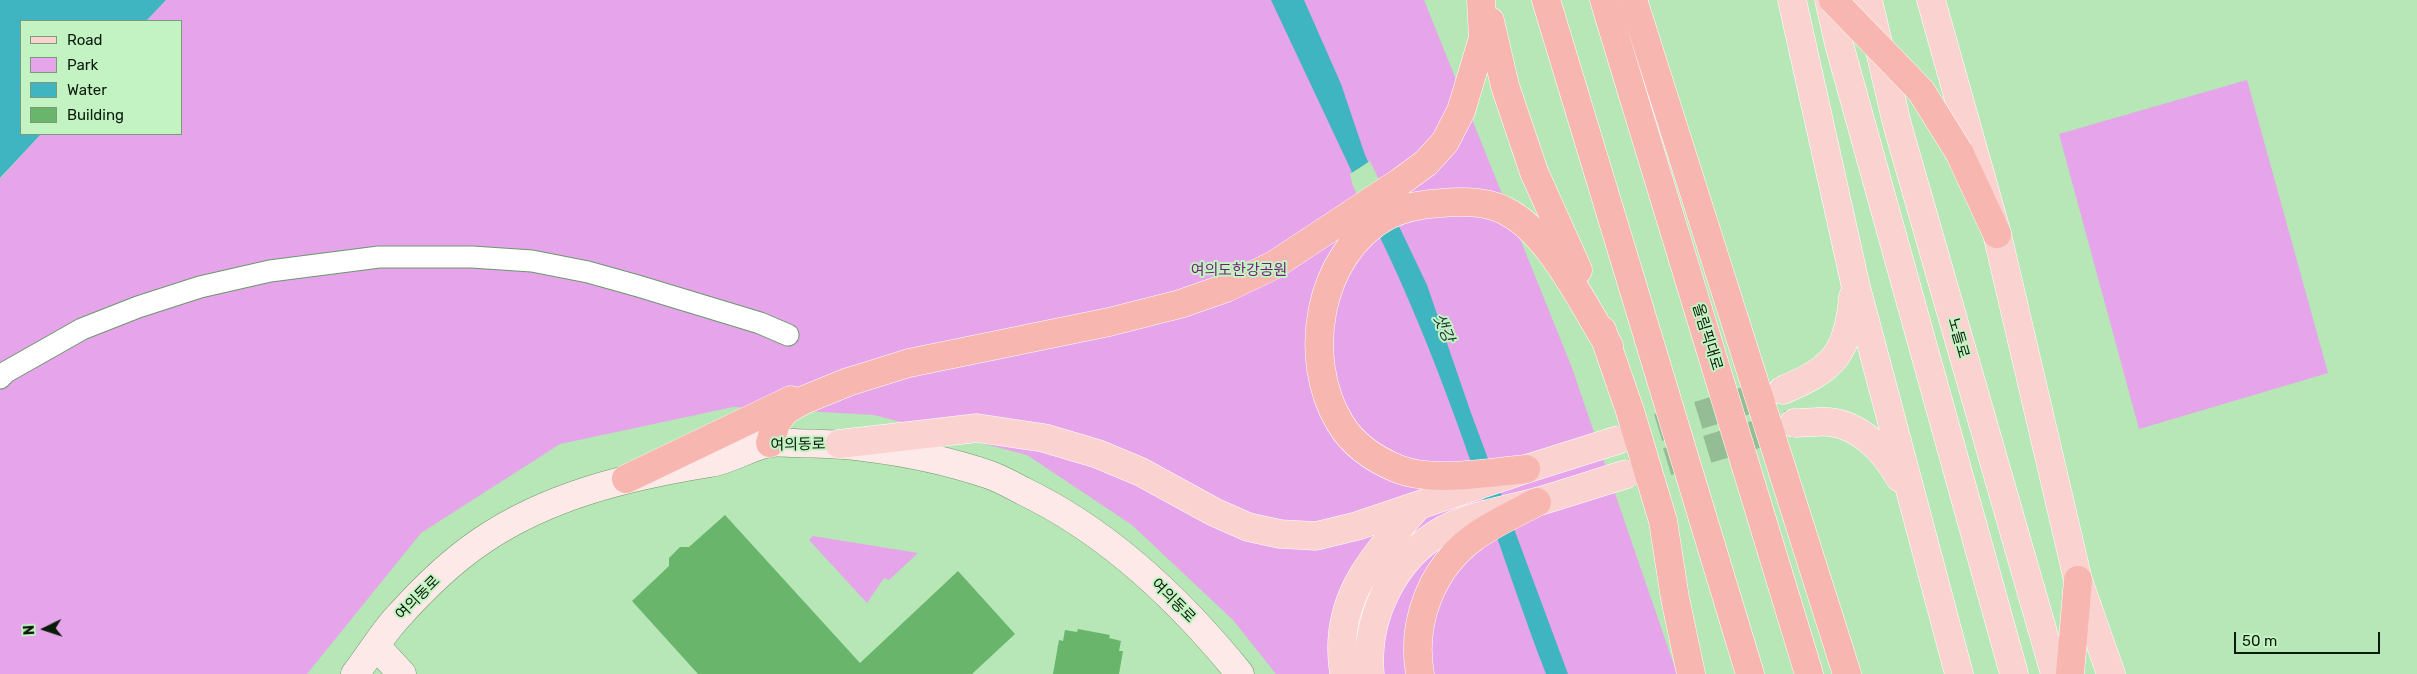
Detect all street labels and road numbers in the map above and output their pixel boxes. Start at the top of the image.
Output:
street label: 올림픽대로 [1688,301,1726,373]
street label: 노들로 [1944,316,1972,360]
street label: 여의동로 [770,436,826,454]
street label: 여의동로 [392,572,444,624]
street label: 여의동로 [1147,575,1199,627]

